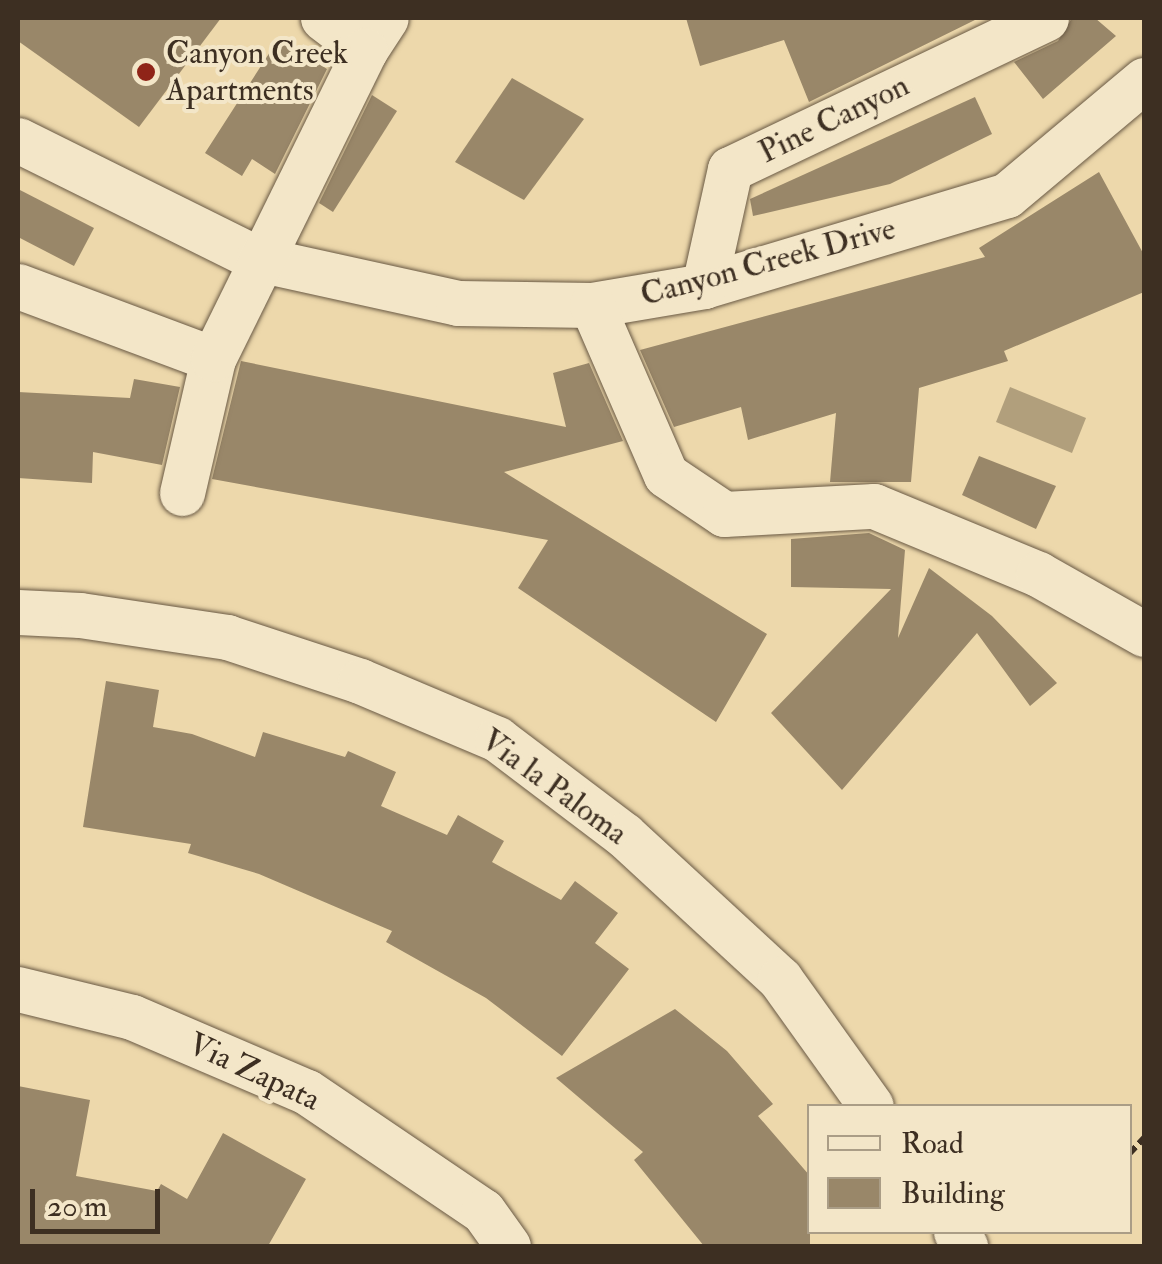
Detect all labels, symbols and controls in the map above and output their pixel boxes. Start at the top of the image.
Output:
place label: Canyon Creek Apartments [166,35,348,110]
marker: Canyon Creek Apartments [135,61,157,83]
street label: Pine Canyon [753,66,915,172]
street label: Canyon Creek Drive [636,210,900,314]
street label: Via la Paloma [473,721,635,853]
street label: Via Zapata [182,1025,326,1119]
legend [807,1104,1132,1234]
text: Road [901,1125,964,1162]
scale bar [35,1169,165,1231]
text: Building [901,1175,1005,1212]
text: 20 m [47,1188,107,1225]

